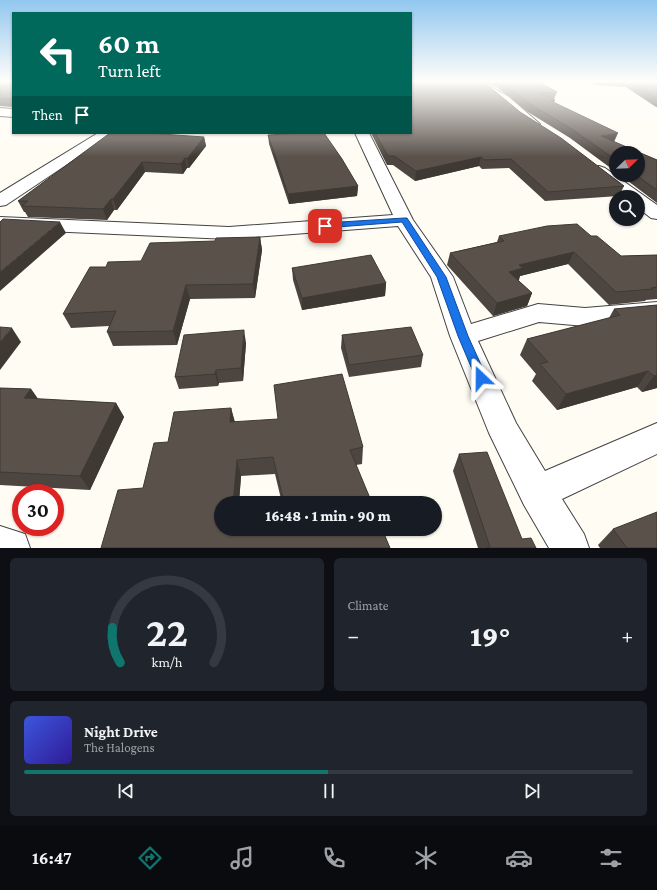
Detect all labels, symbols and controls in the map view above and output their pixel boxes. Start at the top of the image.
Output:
icon: left [32,28,84,80]
text: 60 m [98,28,159,59]
text: Turn left [98,61,161,81]
icon: arrive [71,104,93,126]
text: Then [32,107,63,123]
north arrow [609,146,645,182]
map controls [609,146,645,226]
button: search [609,190,645,226]
pin [308,209,342,243]
icon: arrive [314,215,336,237]
position arrow [460,357,502,399]
speed limit sign: 30 [12,484,64,536]
text: 16:48 · 1 min · 90 m [265,508,391,524]
text: Climate [348,598,388,613]
text: 22 [146,608,188,654]
text: 19° [470,619,511,652]
text: − [348,623,359,648]
text: + [621,623,633,648]
text: km/h [151,653,182,669]
text: Night Drive [84,724,158,740]
text: The Halogens [84,740,155,755]
icon: previous [115,780,137,802]
icon: pause [318,780,340,802]
icon: next [521,780,543,802]
icon: directions [136,844,164,872]
icon: music [228,844,256,872]
icon: phone [320,844,348,872]
icon: climate [412,844,440,872]
icon: car [505,844,533,872]
icon: filters [597,844,625,872]
text: 16:47 [32,848,72,868]

